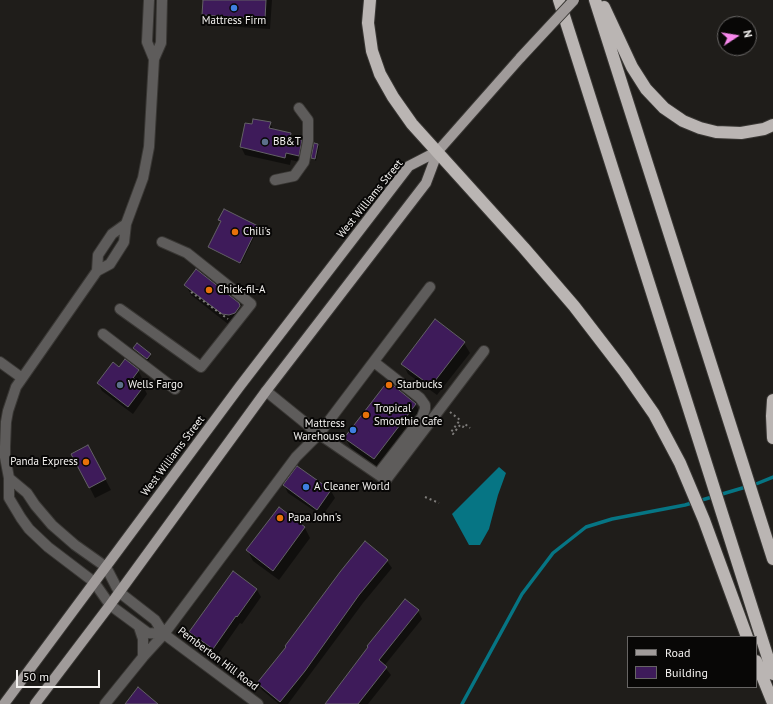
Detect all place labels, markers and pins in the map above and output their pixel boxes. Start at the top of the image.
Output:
marker: Mattress Firm [229,3,239,13]
place label: Mattress Firm [202,14,266,28]
place label: BB&T [273,135,301,149]
marker: BB&T [260,137,270,147]
place label: Chili's [243,225,271,239]
marker: Chili's [230,227,240,237]
place label: Chick-fil-A [217,283,265,297]
marker: Chick-fil-A [204,285,214,295]
place label: Wells Fargo [128,378,183,392]
place label: Starbucks [397,378,442,392]
marker: Wells Fargo [115,380,125,390]
marker: Starbucks [384,380,394,390]
place label: Tropical Smoothie Cafe [374,402,442,428]
marker: Tropical Smoothie Cafe [361,410,371,420]
place label: Mattress Warehouse [293,417,345,443]
marker: Mattress Warehouse [348,425,358,435]
place label: Panda Express [10,455,78,469]
marker: Panda Express [81,457,91,467]
place label: A Cleaner World [314,480,390,494]
marker: A Cleaner World [301,482,311,492]
place label: Papa John's [288,511,341,525]
marker: Papa John's [275,513,285,523]

